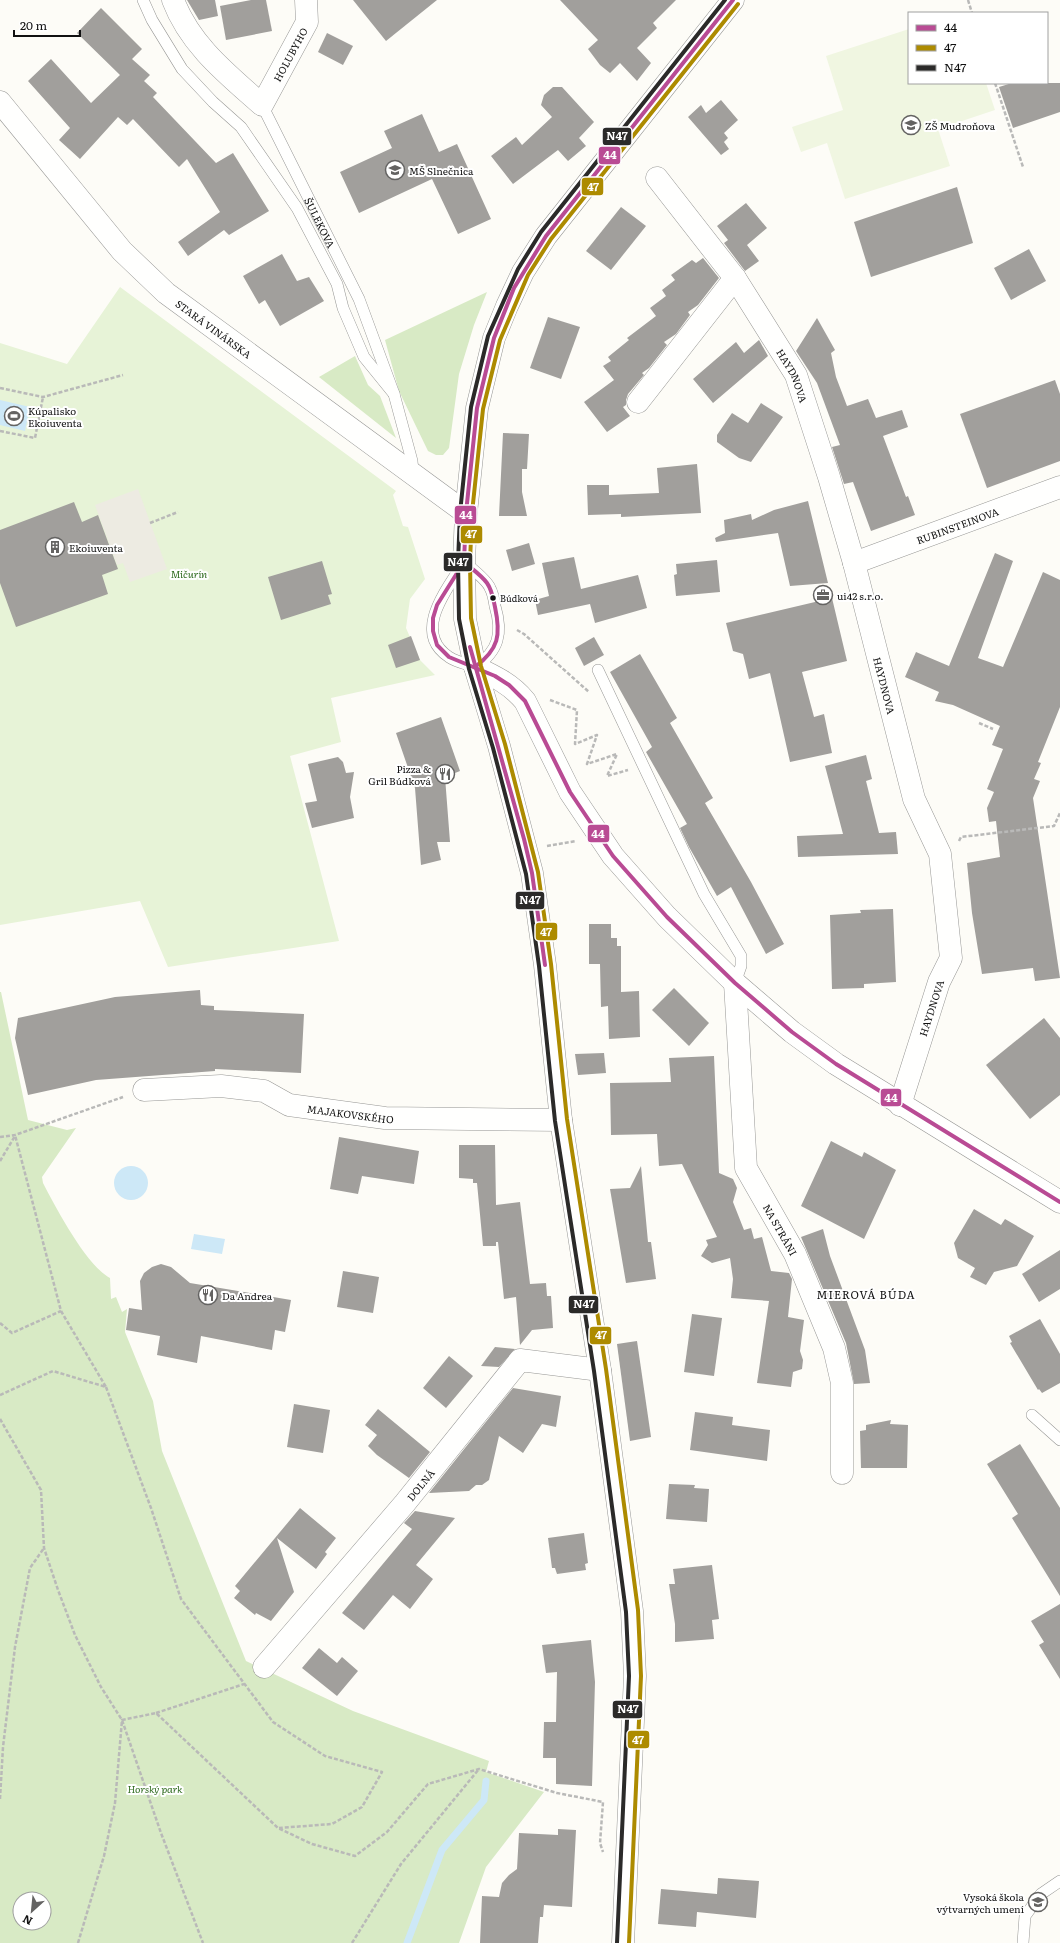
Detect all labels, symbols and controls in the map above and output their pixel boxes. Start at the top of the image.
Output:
scale bar [14,12,80,38]
legend [908,12,1048,84]
text: 20 m [20,16,47,34]
text: 44 [944,18,958,36]
street label: HOLUBYHO [269,24,311,84]
text: 47 [944,38,956,56]
text: N47 [944,58,966,76]
school or university icon: ZŠ Mudroňova [900,114,922,136]
place label: ZŠ Mudroňova [925,118,996,133]
line badge: N47 [602,127,632,146]
text: N47 [606,127,628,143]
line badge: 44 [598,146,621,165]
text: 44 [603,146,617,162]
school or university icon: MŠ Slnečnica [384,159,406,181]
place label: MŠ Slnečnica [409,163,474,178]
line badge: 47 [581,177,604,196]
text: 47 [587,178,599,194]
street label: ŠULEKOVA [302,194,340,251]
street label: STARÁ VINÁRSKA [173,295,256,362]
street label: HAYDNOVA [774,345,812,405]
place label: Kúpalisko Ekoiuventa [28,403,83,430]
sports icon: Kúpalisko Ekoiuventa [3,405,25,427]
street label: RUBINSTEINOVA [914,503,1001,547]
line badge: 44 [454,505,477,525]
text: 44 [459,506,473,522]
line badge: 47 [460,525,483,544]
text: 47 [465,525,477,541]
building icon: Ekoiuventa [44,536,66,558]
place label: Ekoiuventa [69,540,124,555]
line badge: N47 [443,552,473,572]
text: N47 [447,553,469,569]
park label: Mičurín [171,566,207,581]
office icon: ui42 s.r.o. [812,584,834,606]
place label: ui42 s.r.o. [837,588,884,603]
place label: Búdková [500,591,538,605]
marker: Búdková [488,593,498,603]
street label: HAYDNOVA [871,655,900,716]
place label: Pizza & Gril Búdková [368,761,432,788]
restaurant icon: Pizza & Gril Búdková [434,763,456,785]
line badge: 44 [587,824,610,843]
text: 44 [591,825,605,841]
line badge: N47 [515,891,545,910]
text: N47 [519,891,541,907]
line badge: 47 [535,922,558,941]
text: 47 [540,923,552,939]
street label: HAYDNOVA [915,977,947,1038]
line badge: 44 [880,1088,902,1107]
text: 44 [884,1089,898,1105]
street label: MAJAKOVSKÉHO [306,1100,394,1126]
street label: NA STRÁNI [760,1201,802,1258]
restaurant icon: Da Andrea [197,1284,219,1306]
district label: MIEROVÁ BÚDA [816,1286,916,1302]
place label: Da Andrea [222,1288,273,1303]
line badge: N47 [568,1295,599,1314]
text: N47 [573,1295,595,1311]
line badge: 47 [589,1326,612,1345]
text: 47 [595,1326,607,1342]
street label: DOLNÁ [402,1465,438,1504]
line badge: N47 [612,1700,643,1719]
text: N47 [617,1700,639,1716]
line badge: 47 [627,1730,650,1749]
text: 47 [632,1731,644,1747]
park label: Horský park [128,1781,183,1796]
place label: Vysoká škola výtvarných umení [936,1889,1025,1916]
north arrow [12,1891,52,1931]
school or university icon: Vysoká škola výtvarných umení [1027,1891,1049,1913]
text: N [19,1912,35,1930]

